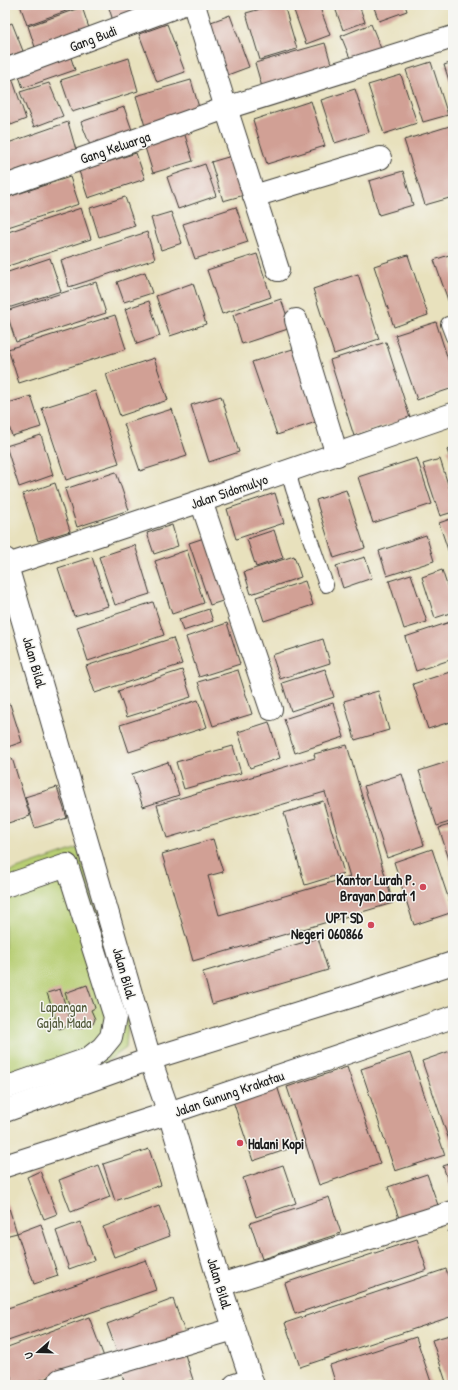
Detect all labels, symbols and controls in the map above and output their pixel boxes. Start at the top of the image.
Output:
street label: Gang Budi [67,20,120,57]
street label: Gang Keluarga [77,126,153,169]
street label: Jalan Sidomulyo [188,469,271,514]
street label: Jalan Bilal [19,634,51,690]
place label: Kantor Lurah P. Brayan Darat 1 [336,870,415,907]
marker: Kantor Lurah P. Brayan Darat 1 [418,882,428,892]
place label: UPT SD Negeri 060866 [291,908,363,945]
marker: UPT SD Negeri 060866 [366,920,376,930]
street label: Jalan Bilal [109,945,141,1001]
park label: Lapangan Gajah Mada [37,997,92,1033]
street label: Jalan Gunung Krakatau [172,1065,287,1122]
place label: Halani Kopi [248,1134,304,1155]
marker: Halani Kopi [235,1138,245,1148]
street label: Jalan Bilal [203,1255,237,1311]
north arrow [18,1332,58,1372]
text: U [21,1350,36,1361]

